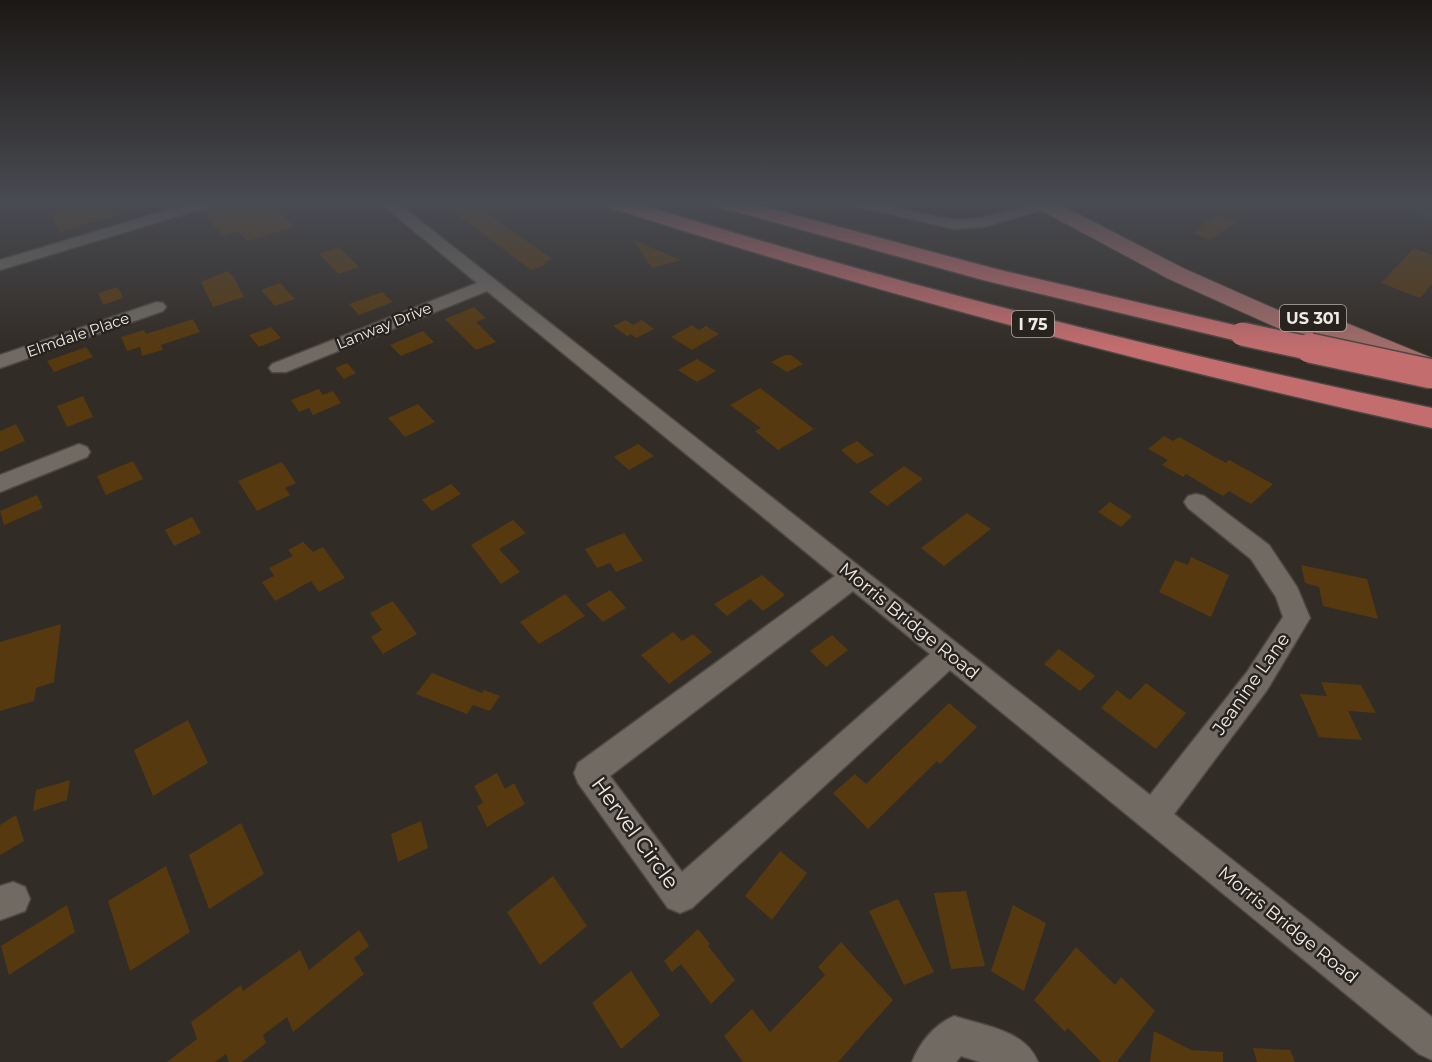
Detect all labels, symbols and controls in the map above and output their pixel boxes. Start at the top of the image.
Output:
street label: Lanway Drive [334,298,434,353]
road number: US 301 [1280,305,1346,331]
street label: Elmdale Place [24,308,132,361]
road number: I 75 [1012,311,1054,337]
street label: Morris Bridge Road [835,558,983,684]
street label: Jeanine Lane [1207,629,1294,740]
street label: Hervel Circle [586,772,684,893]
street label: Morris Bridge Road [1214,862,1362,988]

